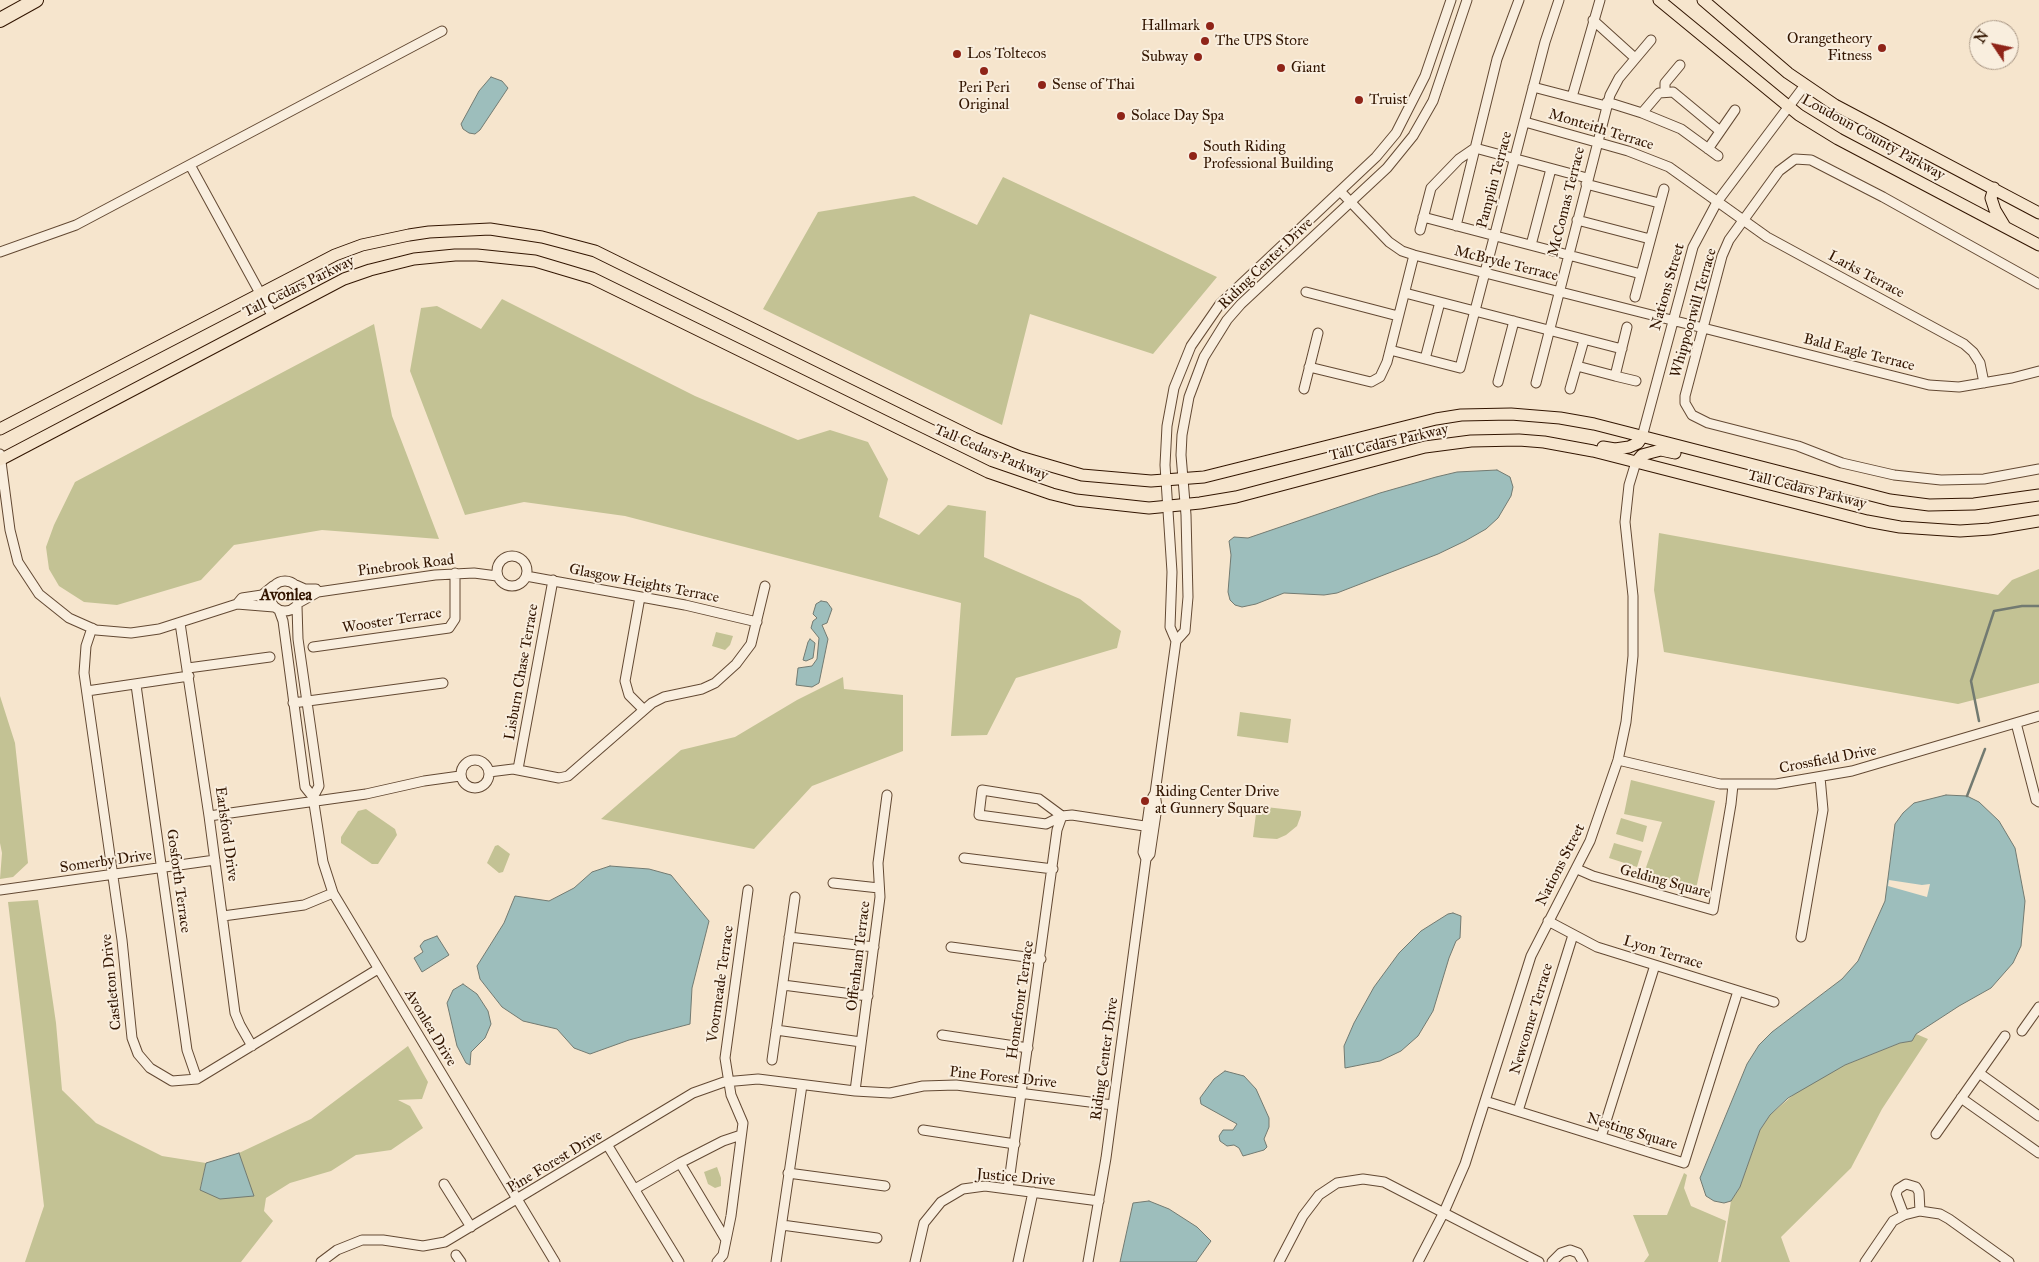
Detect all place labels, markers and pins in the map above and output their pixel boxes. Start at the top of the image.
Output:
place label: Hallmark [1141,17,1200,35]
marker: Hallmark [1204,20,1216,32]
place label: Orangetheory Fitness [1787,30,1872,65]
place label: The UPS Store [1215,32,1309,50]
marker: The UPS Store [1199,35,1211,47]
marker: Orangetheory Fitness [1876,42,1888,54]
place label: Los Toltecos [967,45,1046,63]
marker: Los Toltecos [951,48,963,60]
place label: Subway [1141,48,1188,66]
marker: Subway [1192,51,1204,63]
place label: Giant [1291,59,1326,77]
marker: Giant [1275,62,1287,74]
marker: Peri Peri Original [978,65,990,77]
place label: Sense of Thai [1052,76,1135,94]
place label: Peri Peri Original [958,79,1010,114]
marker: Sense of Thai [1036,79,1048,91]
place label: Truist [1369,91,1408,109]
marker: Truist [1353,94,1365,106]
place label: Solace Day Spa [1131,107,1224,125]
marker: Solace Day Spa [1115,110,1127,122]
place label: South Riding Professional Building [1203,138,1333,173]
marker: South Riding Professional Building [1187,150,1199,162]
place label: Riding Center Drive at Gunnery Square [1155,783,1279,818]
marker: Riding Center Drive at Gunnery Square [1139,795,1151,807]

